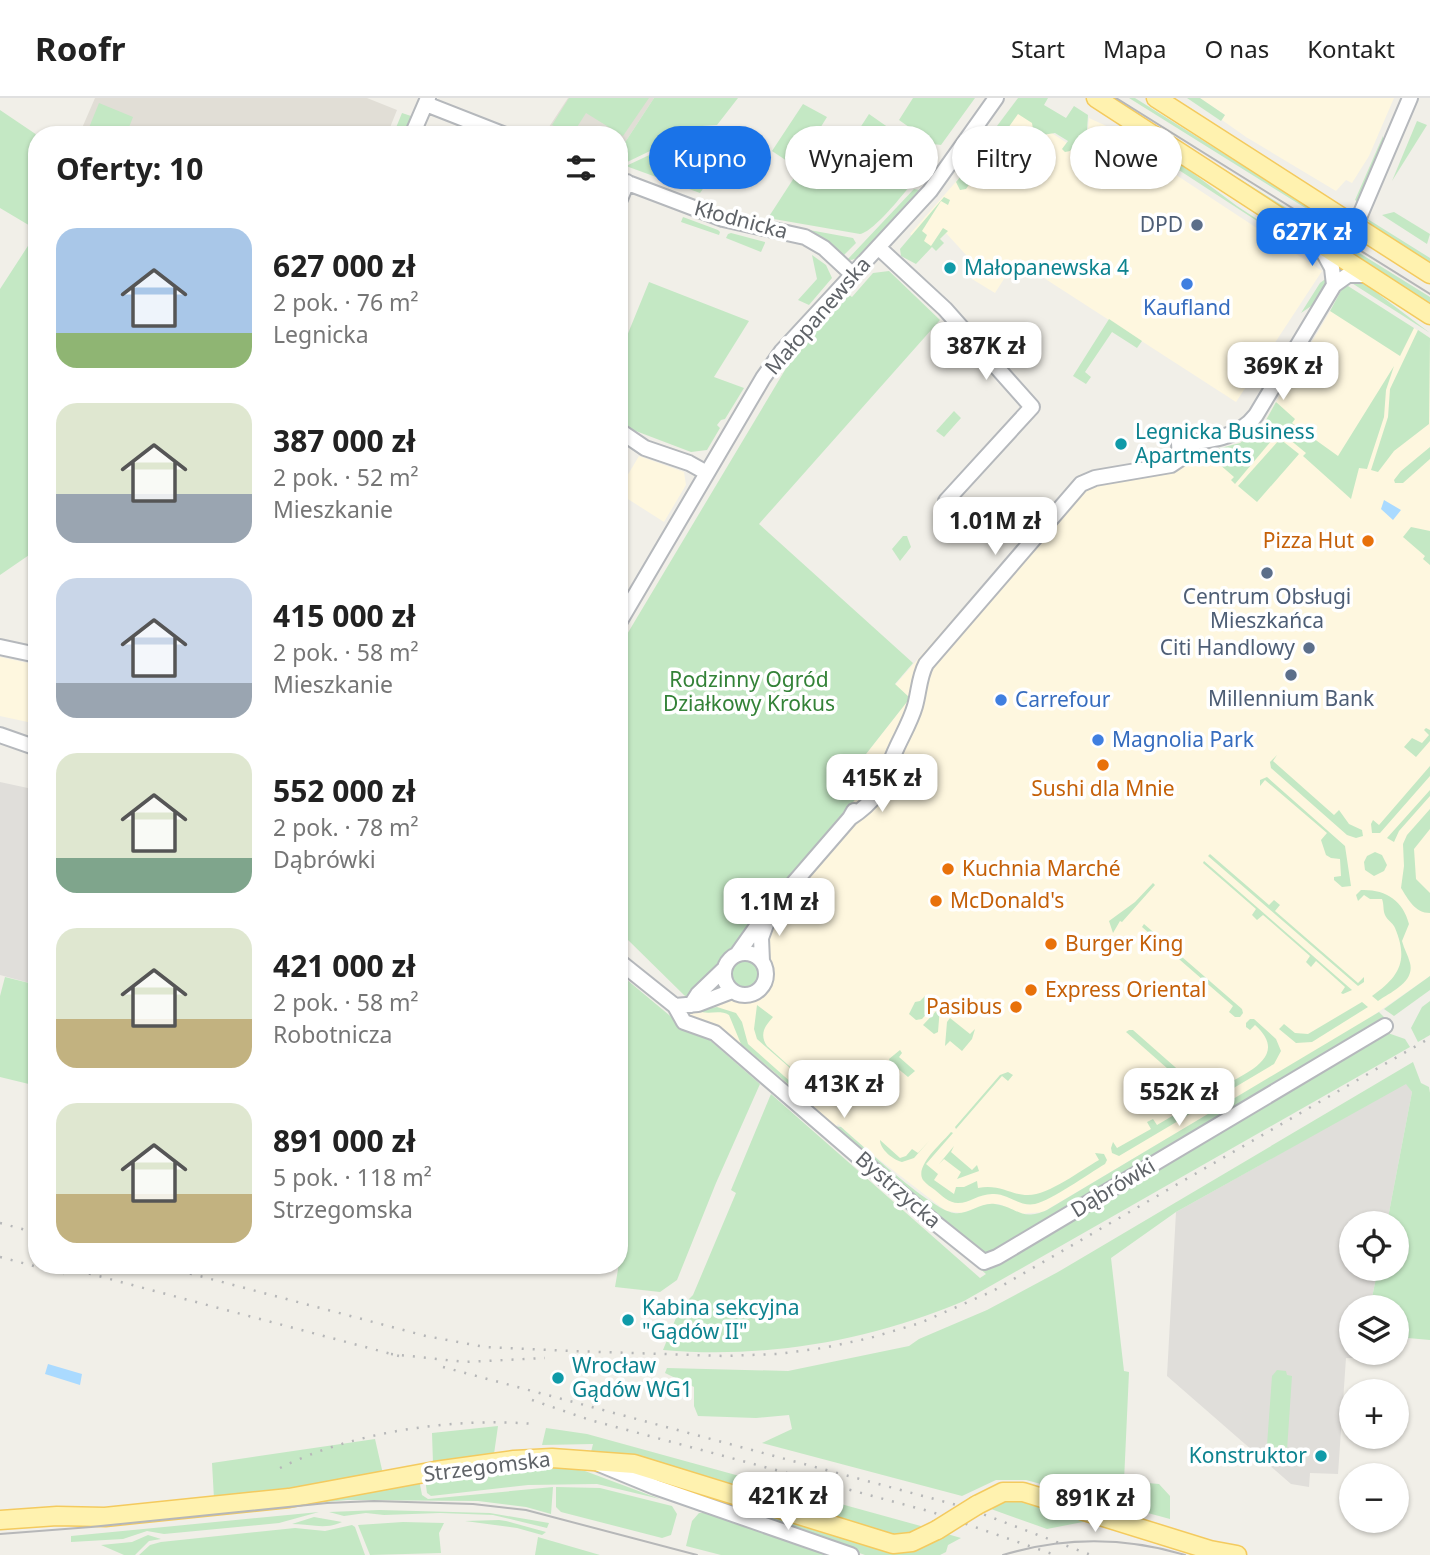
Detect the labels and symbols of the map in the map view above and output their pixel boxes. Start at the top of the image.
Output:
street label: Kłodnicka [692,193,791,245]
pin: 627K zł [1247,208,1377,268]
place label: DPD [1140,210,1183,238]
marker: DPD [1189,217,1205,233]
street label: Małopanewska [758,250,876,380]
place label: Małopanewska 4 [964,253,1129,281]
marker: Małopanewska 4 [942,260,958,276]
marker: Kaufland [1179,276,1195,292]
place label: Kaufland [1143,293,1231,321]
pin: 387K zł [921,322,1051,382]
pin: 369K zł [1218,342,1348,402]
place label: Legnicka Business Apartments [1135,417,1315,469]
marker: Legnicka Business Apartments [1113,436,1129,452]
pin: 1.01M zł [923,498,1067,557]
place label: Pizza Hut [1263,526,1354,554]
marker: Pizza Hut [1360,533,1376,549]
marker: Centrum Obsługi Mieszkańca [1259,565,1275,581]
place label: Centrum Obsługi Mieszkańca [1183,582,1351,634]
place label: Citi Handlowy [1160,633,1295,661]
marker: Citi Handlowy [1301,640,1317,656]
park label: Rodzinny Ogród Działkowy Krokus [663,665,835,717]
marker: Millennium Bank [1283,667,1299,683]
place label: Millennium Bank [1208,684,1375,712]
place label: Carrefour [1015,685,1111,713]
marker: Carrefour [993,692,1009,708]
place label: Magnolia Park [1112,725,1255,753]
marker: Magnolia Park [1090,732,1106,748]
pin: 415K zł [817,754,947,814]
marker: Sushi dla Mnie [1095,757,1111,773]
place label: Sushi dla Mnie [1031,774,1175,802]
place label: Kuchnia Marché [962,854,1121,882]
marker: Kuchnia Marché [940,861,956,877]
pin: 1.1M zł [714,878,844,938]
place label: McDonald's [950,886,1064,914]
marker: McDonald's [928,893,944,909]
place label: Burger King [1065,929,1183,957]
marker: Burger King [1043,936,1059,952]
place label: Express Oriental [1045,975,1206,1003]
marker: Express Oriental [1023,982,1039,998]
place label: Pasibus [926,992,1002,1020]
marker: Pasibus [1008,999,1024,1015]
pin: 413K zł [779,1060,909,1120]
pin: 552K zł [1114,1068,1244,1128]
street label: Bystrzycka [850,1144,947,1234]
street label: Dąbrówki [1065,1151,1160,1223]
place label: Kabina sekcyjna "Gądów II" [642,1293,799,1345]
marker: Kabina sekcyjna "Gądów II" [620,1312,636,1328]
place label: Wrocław Gądów WG1 [572,1351,693,1403]
marker: Wrocław Gądów WG1 [550,1370,566,1386]
place label: Konstruktor [1189,1441,1307,1469]
street label: Strzegomska [422,1444,552,1488]
marker: Konstruktor [1313,1448,1329,1464]
pin: 421K zł [723,1472,853,1532]
pin: 891K zł [1030,1474,1160,1534]

